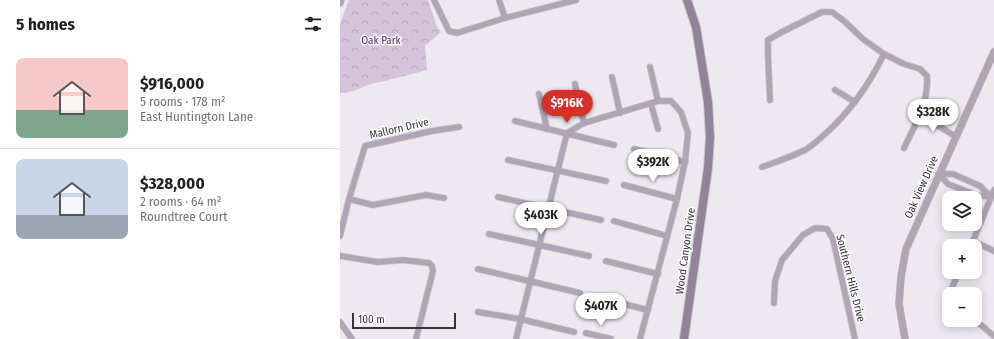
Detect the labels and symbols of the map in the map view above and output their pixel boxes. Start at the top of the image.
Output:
park label: Oak Park [361,34,402,47]
pin: $916K [539,90,595,124]
pin: $328K [905,99,961,133]
street label: Mallorn Drive [368,115,430,142]
pin: $392K [625,149,681,183]
street label: Oak View Drive [902,154,941,220]
pin: $403K [513,202,569,236]
street label: Wood Canyon Drive [673,207,698,295]
street label: Southern Hills Drive [833,233,868,323]
pin: $407K [573,293,629,327]
scale bar [352,311,456,330]

